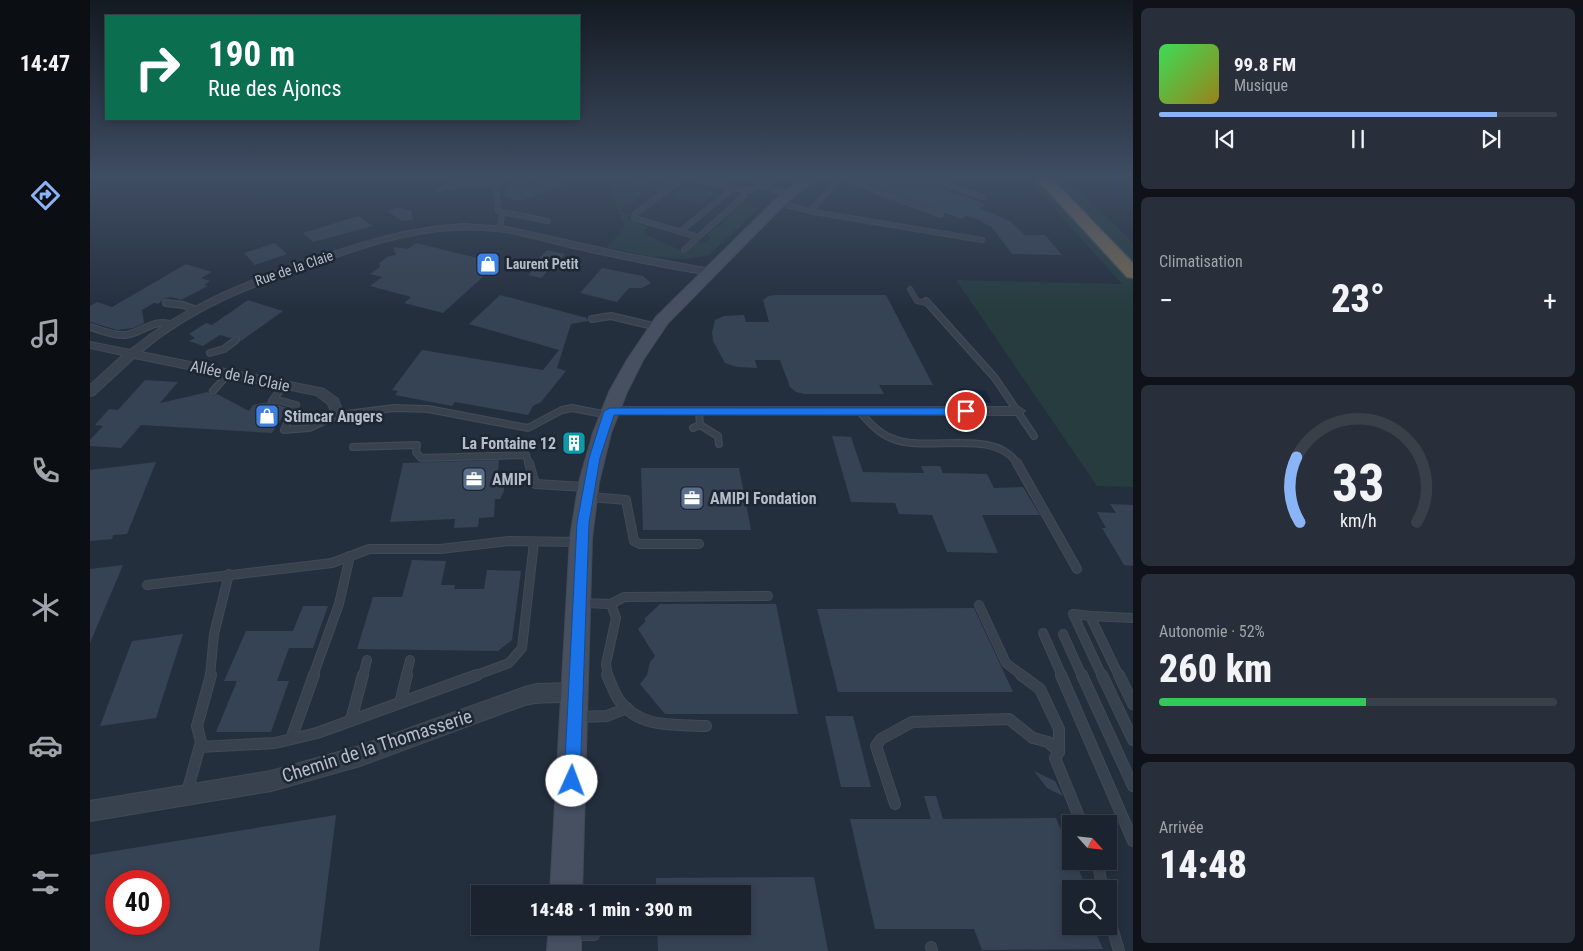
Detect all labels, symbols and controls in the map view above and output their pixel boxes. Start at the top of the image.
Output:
text: 190 m [208,34,295,75]
icon: right [125,35,190,100]
text: 14:47 [20,51,70,76]
text: 99.8 FM [1234,53,1296,76]
text: Rue des Ajoncs [208,76,342,101]
text: Musique [1234,76,1288,95]
icon: previous [1211,125,1239,153]
icon: pause [1344,125,1372,153]
icon: next [1477,125,1505,153]
icon: directions [28,178,63,213]
street label: Rue de la Claie [253,247,336,289]
shop icon: Laurent Petit [475,251,501,277]
text: Climatisation [1159,252,1243,271]
place label: Laurent Petit [506,256,578,272]
text: 23° [1331,277,1385,321]
text: − [1159,284,1173,317]
text: + [1543,284,1557,317]
icon: music [28,316,63,351]
street label: Allée de la Claie [189,356,291,396]
pin [945,390,987,432]
icon: arrive [952,397,980,425]
shop icon: Stimcar Angers [254,403,280,429]
place label: Stimcar Angers [284,407,383,426]
building icon: La Fontaine 12 [561,430,587,456]
place label: La Fontaine 12 [462,434,556,453]
icon: phone [28,453,63,488]
text: 33 [1332,453,1384,514]
office icon: AMIPI [461,466,487,492]
place label: AMIPI [492,470,531,489]
office icon: AMIPI Fondation [679,485,705,511]
place label: AMIPI Fondation [710,489,817,508]
text: km/h [1340,510,1376,531]
icon: climate [28,590,63,625]
text: Autonomie · 52% [1159,622,1265,641]
text: 260 km [1159,647,1272,691]
street label: Chemin de la Thomasserie [279,704,475,788]
icon: car [28,728,63,763]
position arrow [545,754,597,806]
north arrow [1062,815,1118,870]
map controls [1062,815,1117,935]
text: Arrivée [1159,818,1203,837]
text: 14:48 [1159,843,1247,887]
icon: filters [28,865,63,900]
speed limit sign: 40 [105,870,170,935]
button: search [1062,880,1117,935]
text: 14:48 · 1 min · 390 m [530,898,692,921]

